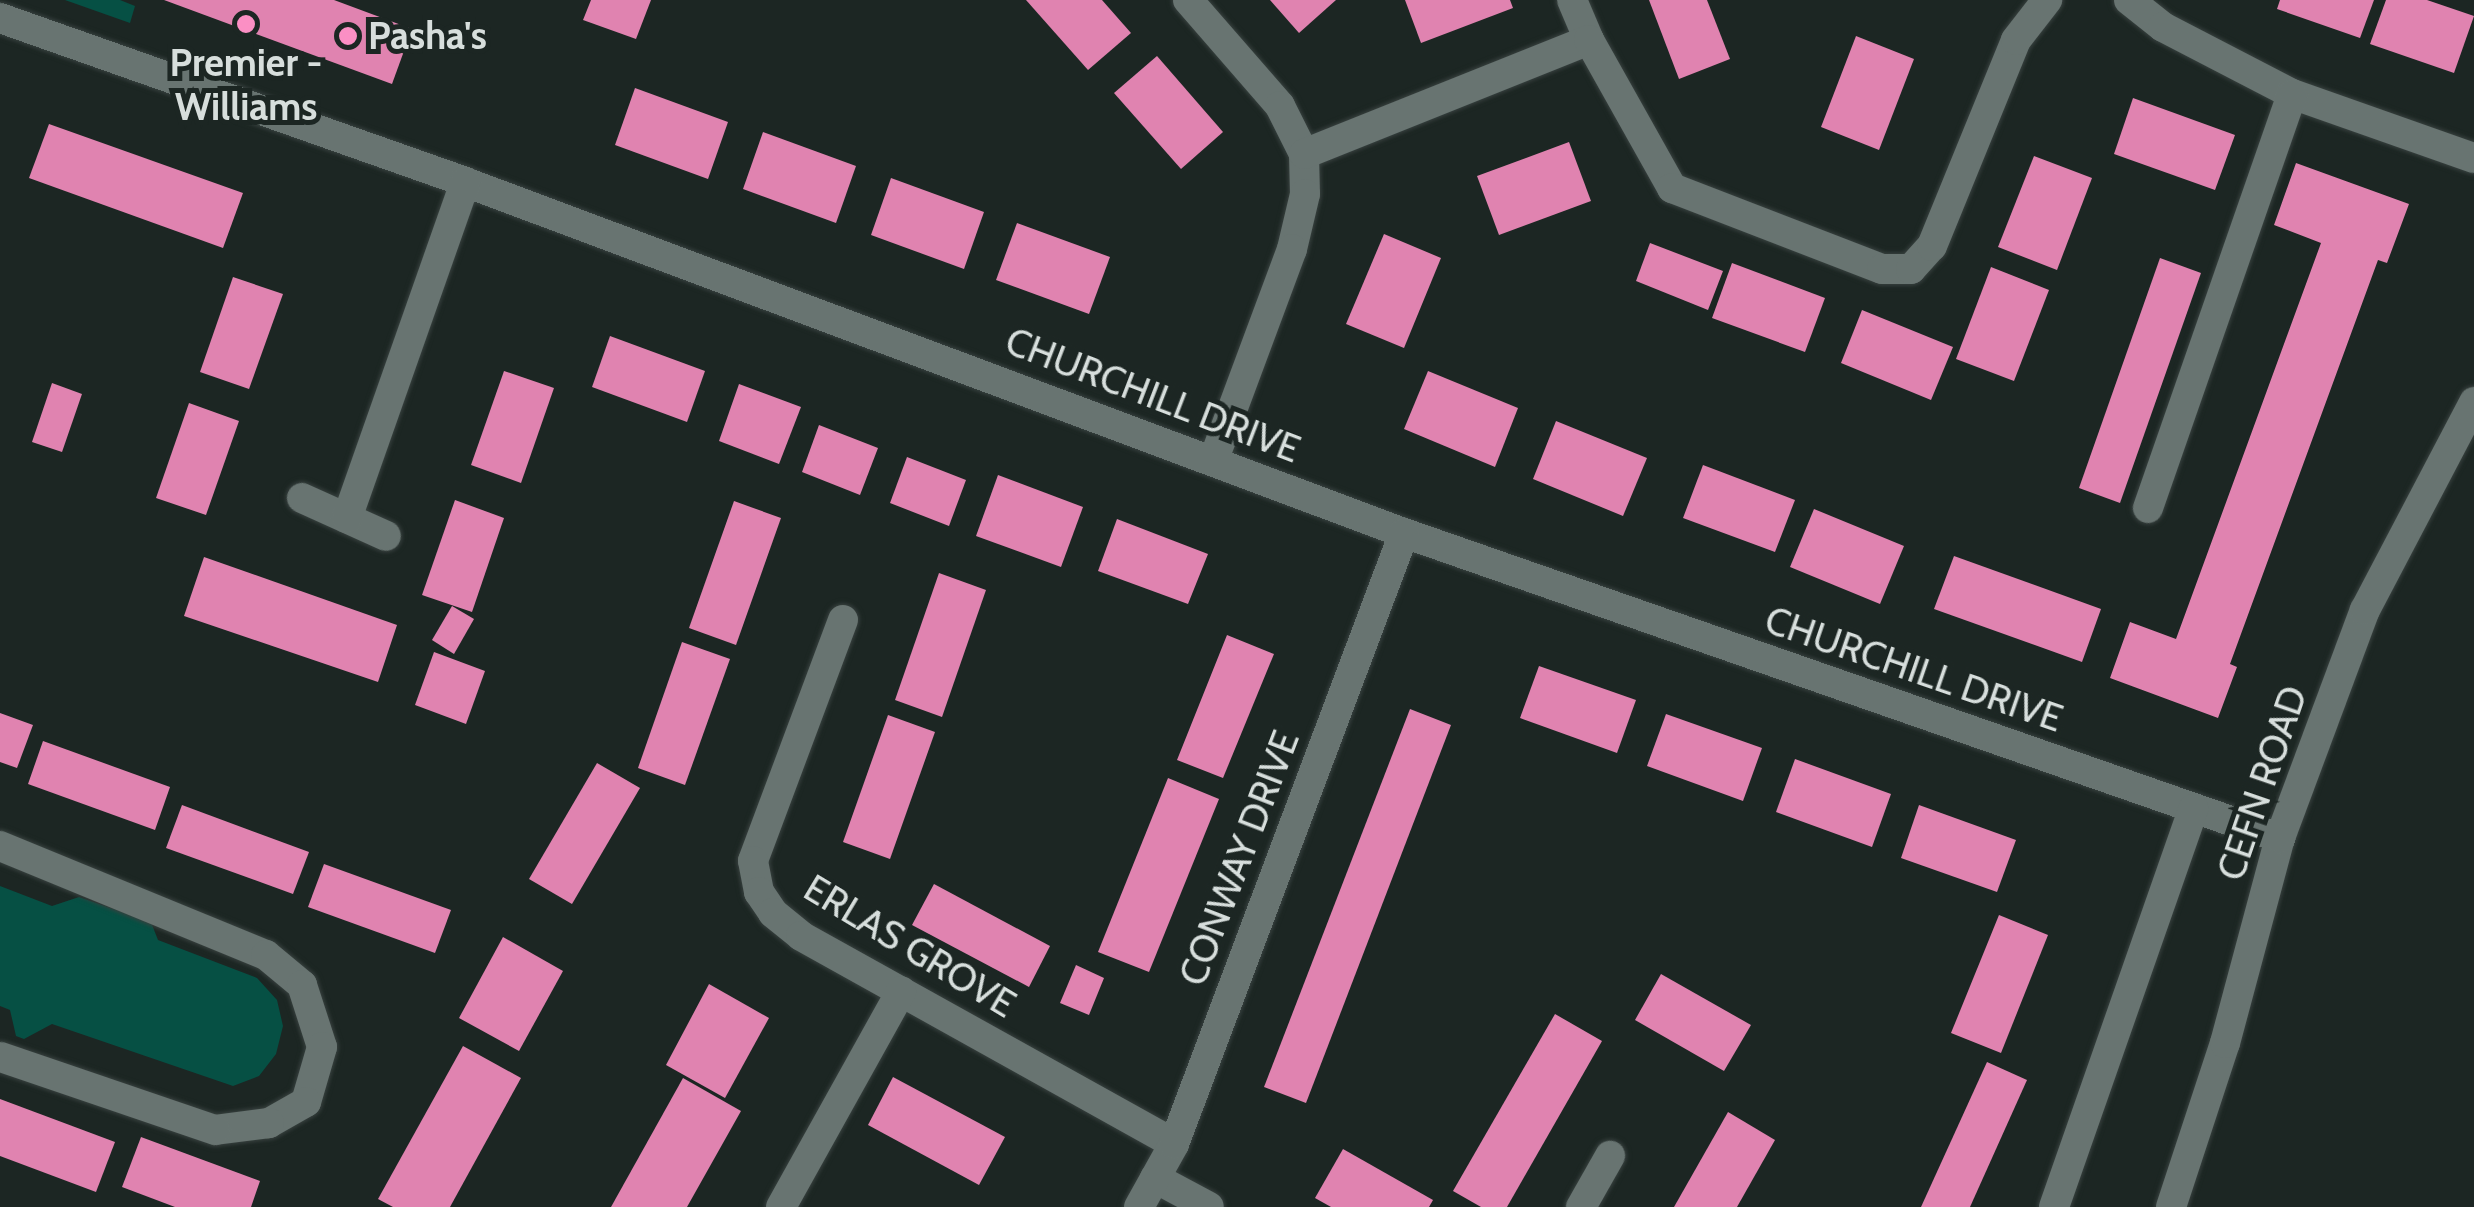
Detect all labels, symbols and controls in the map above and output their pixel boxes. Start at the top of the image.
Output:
marker: Premier - Williams [235,13,257,35]
place label: Pasha's [368,13,487,59]
marker: Pasha's [337,25,359,47]
place label: Premier - Williams [170,40,322,130]
street label: CHURCHILL DRIVE [999,318,1307,472]
street label: CHURCHILL DRIVE [1759,597,2069,741]
street label: CEFN ROAD [2207,680,2317,886]
street label: CONWAY DRIVE [1170,724,1308,992]
street label: ERLAS GROVE [796,865,1024,1027]

